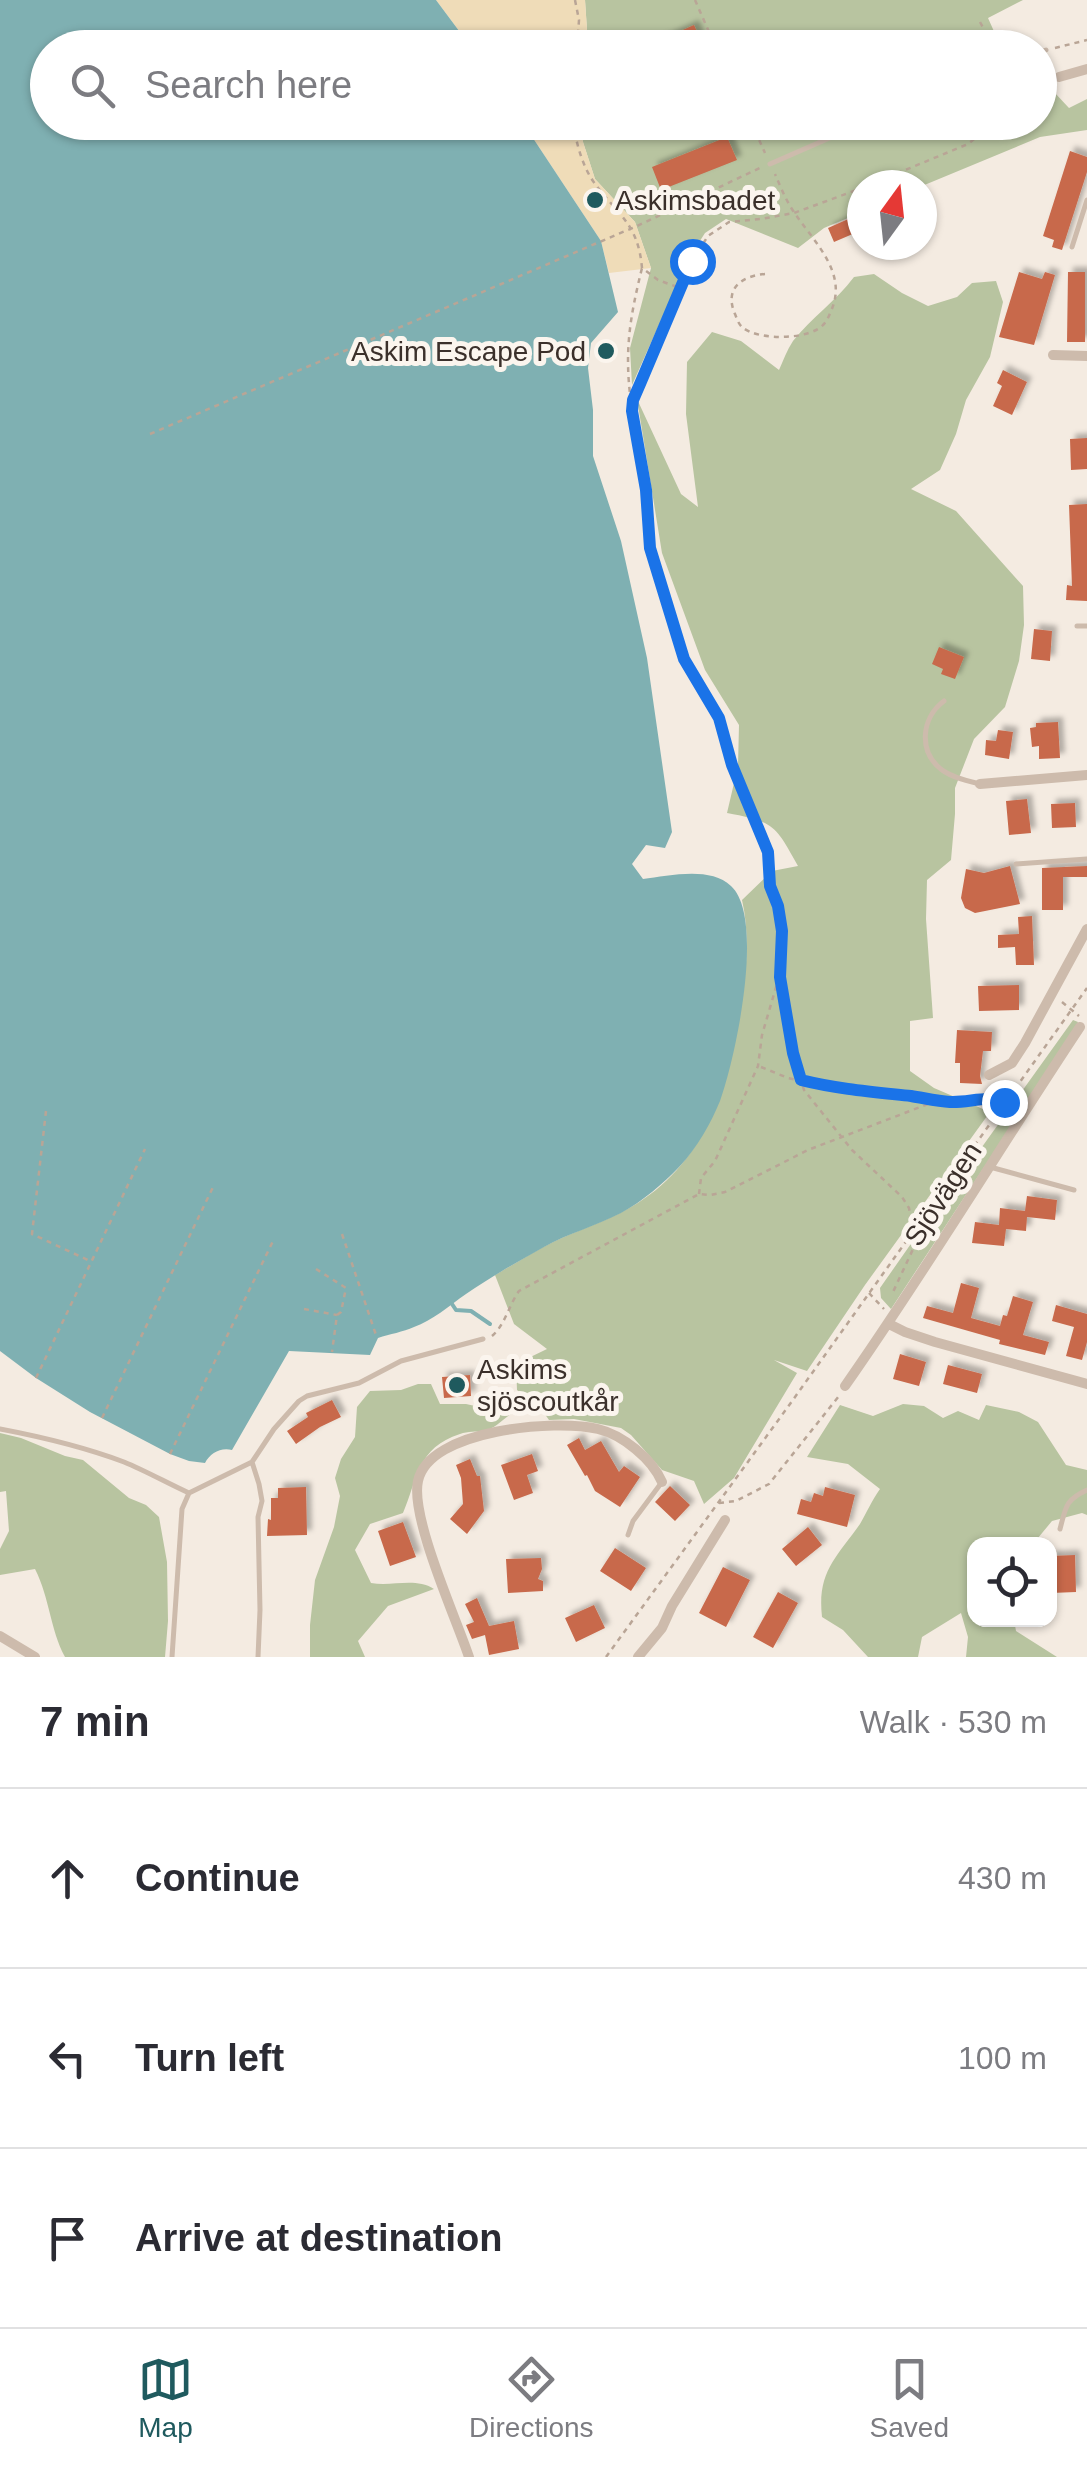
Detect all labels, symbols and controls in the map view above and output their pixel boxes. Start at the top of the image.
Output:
search box [30,30,1057,140]
icon: search [65,58,120,113]
text: Search here [145,64,352,106]
north arrow [847,170,937,260]
place label: Askimsbadet [615,185,776,216]
marker: Askimsbadet [584,189,606,211]
route start [670,239,716,285]
place label: Askim Escape Pod [351,336,586,367]
marker: Askim Escape Pod [595,340,617,362]
route end [982,1080,1028,1126]
street label: Sjövägen [898,1137,988,1251]
place label: Askims sjöscoutkår [477,1354,619,1417]
marker: Askims sjöscoutkår [446,1374,468,1396]
map controls [967,1537,1057,1627]
button: locate [967,1537,1057,1627]
text: 7 min [40,1698,150,1745]
text: Walk · 530 m [860,1704,1047,1740]
icon: ahead [40,1851,95,1906]
text: Continue [135,1857,300,1899]
text: 430 m [958,1860,1047,1896]
icon: left [40,2031,95,2086]
text: Turn left [135,2037,284,2079]
text: 100 m [958,2040,1047,2076]
icon: arrive [40,2211,95,2266]
text: Arrive at destination [135,2217,502,2259]
tab: Map [138,2352,193,2444]
tab: Directions [469,2352,594,2444]
tab: Saved [870,2352,949,2444]

